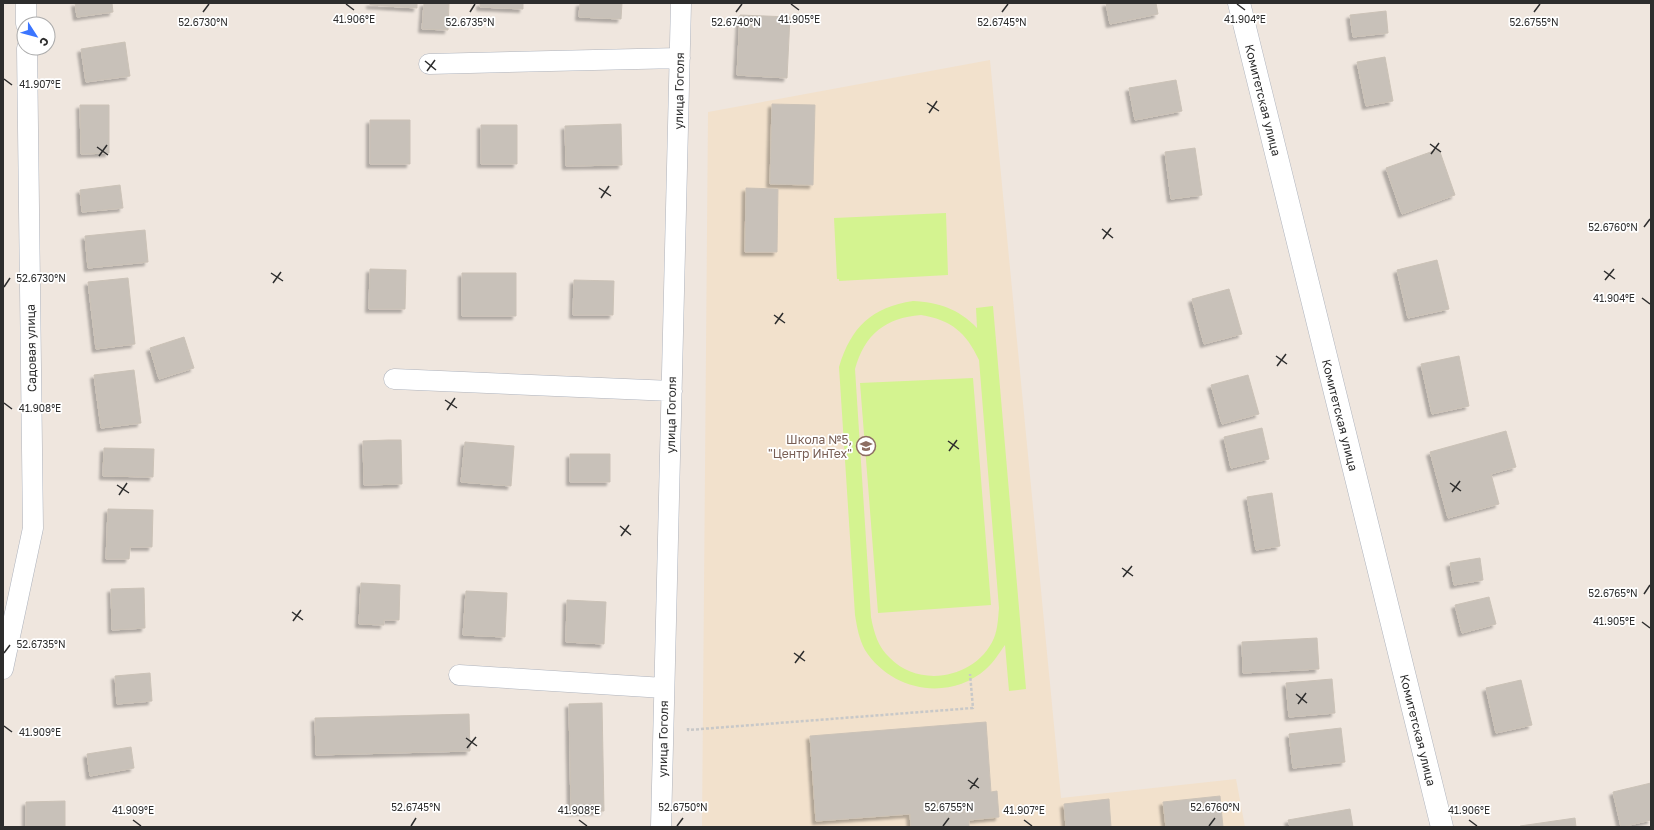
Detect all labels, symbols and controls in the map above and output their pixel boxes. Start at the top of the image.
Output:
text: 41.906°E [333,13,375,25]
text: 41.905°E [778,13,820,25]
text: 41.904°E [1224,13,1266,25]
north arrow [16,16,56,56]
text: 52.6730°N [178,16,228,28]
text: 52.6735°N [445,16,495,28]
text: 52.6740°N [711,16,761,28]
text: 52.6745°N [977,16,1027,28]
text: 52.6755°N [1509,16,1559,28]
text: С [37,35,52,49]
street label: Комитетская улица [1242,42,1284,158]
street label: улица Гоголя [671,52,687,130]
text: 41.907°E [19,78,61,90]
text: 52.6760°N [1588,221,1638,233]
text: 52.6730°N [16,272,66,284]
text: 41.904°E [1593,292,1635,304]
street label: Садовая улица [23,304,39,392]
street label: Комитетская улица [1319,357,1361,473]
street label: улица Гоголя [663,376,679,454]
text: 41.908°E [19,402,61,414]
place label: Школа №5, "Центр ИнТех" [768,432,852,461]
school or university icon: Школа №5, "Центр ИнТех" [855,435,877,457]
text: 52.6765°N [1588,587,1638,599]
text: 41.905°E [1593,615,1635,627]
text: 52.6735°N [16,638,66,650]
street label: Комитетская улица [1397,672,1439,788]
street label: улица Гоголя [655,700,671,778]
text: 41.909°E [19,726,61,738]
text: 52.6745°N [391,801,441,813]
text: 52.6750°N [658,801,708,813]
text: 52.6755°N [924,801,974,813]
text: 52.6760°N [1190,801,1240,813]
text: 41.909°E [112,804,154,816]
text: 41.908°E [558,804,600,816]
text: 41.907°E [1003,804,1045,816]
text: 41.906°E [1448,804,1490,816]

